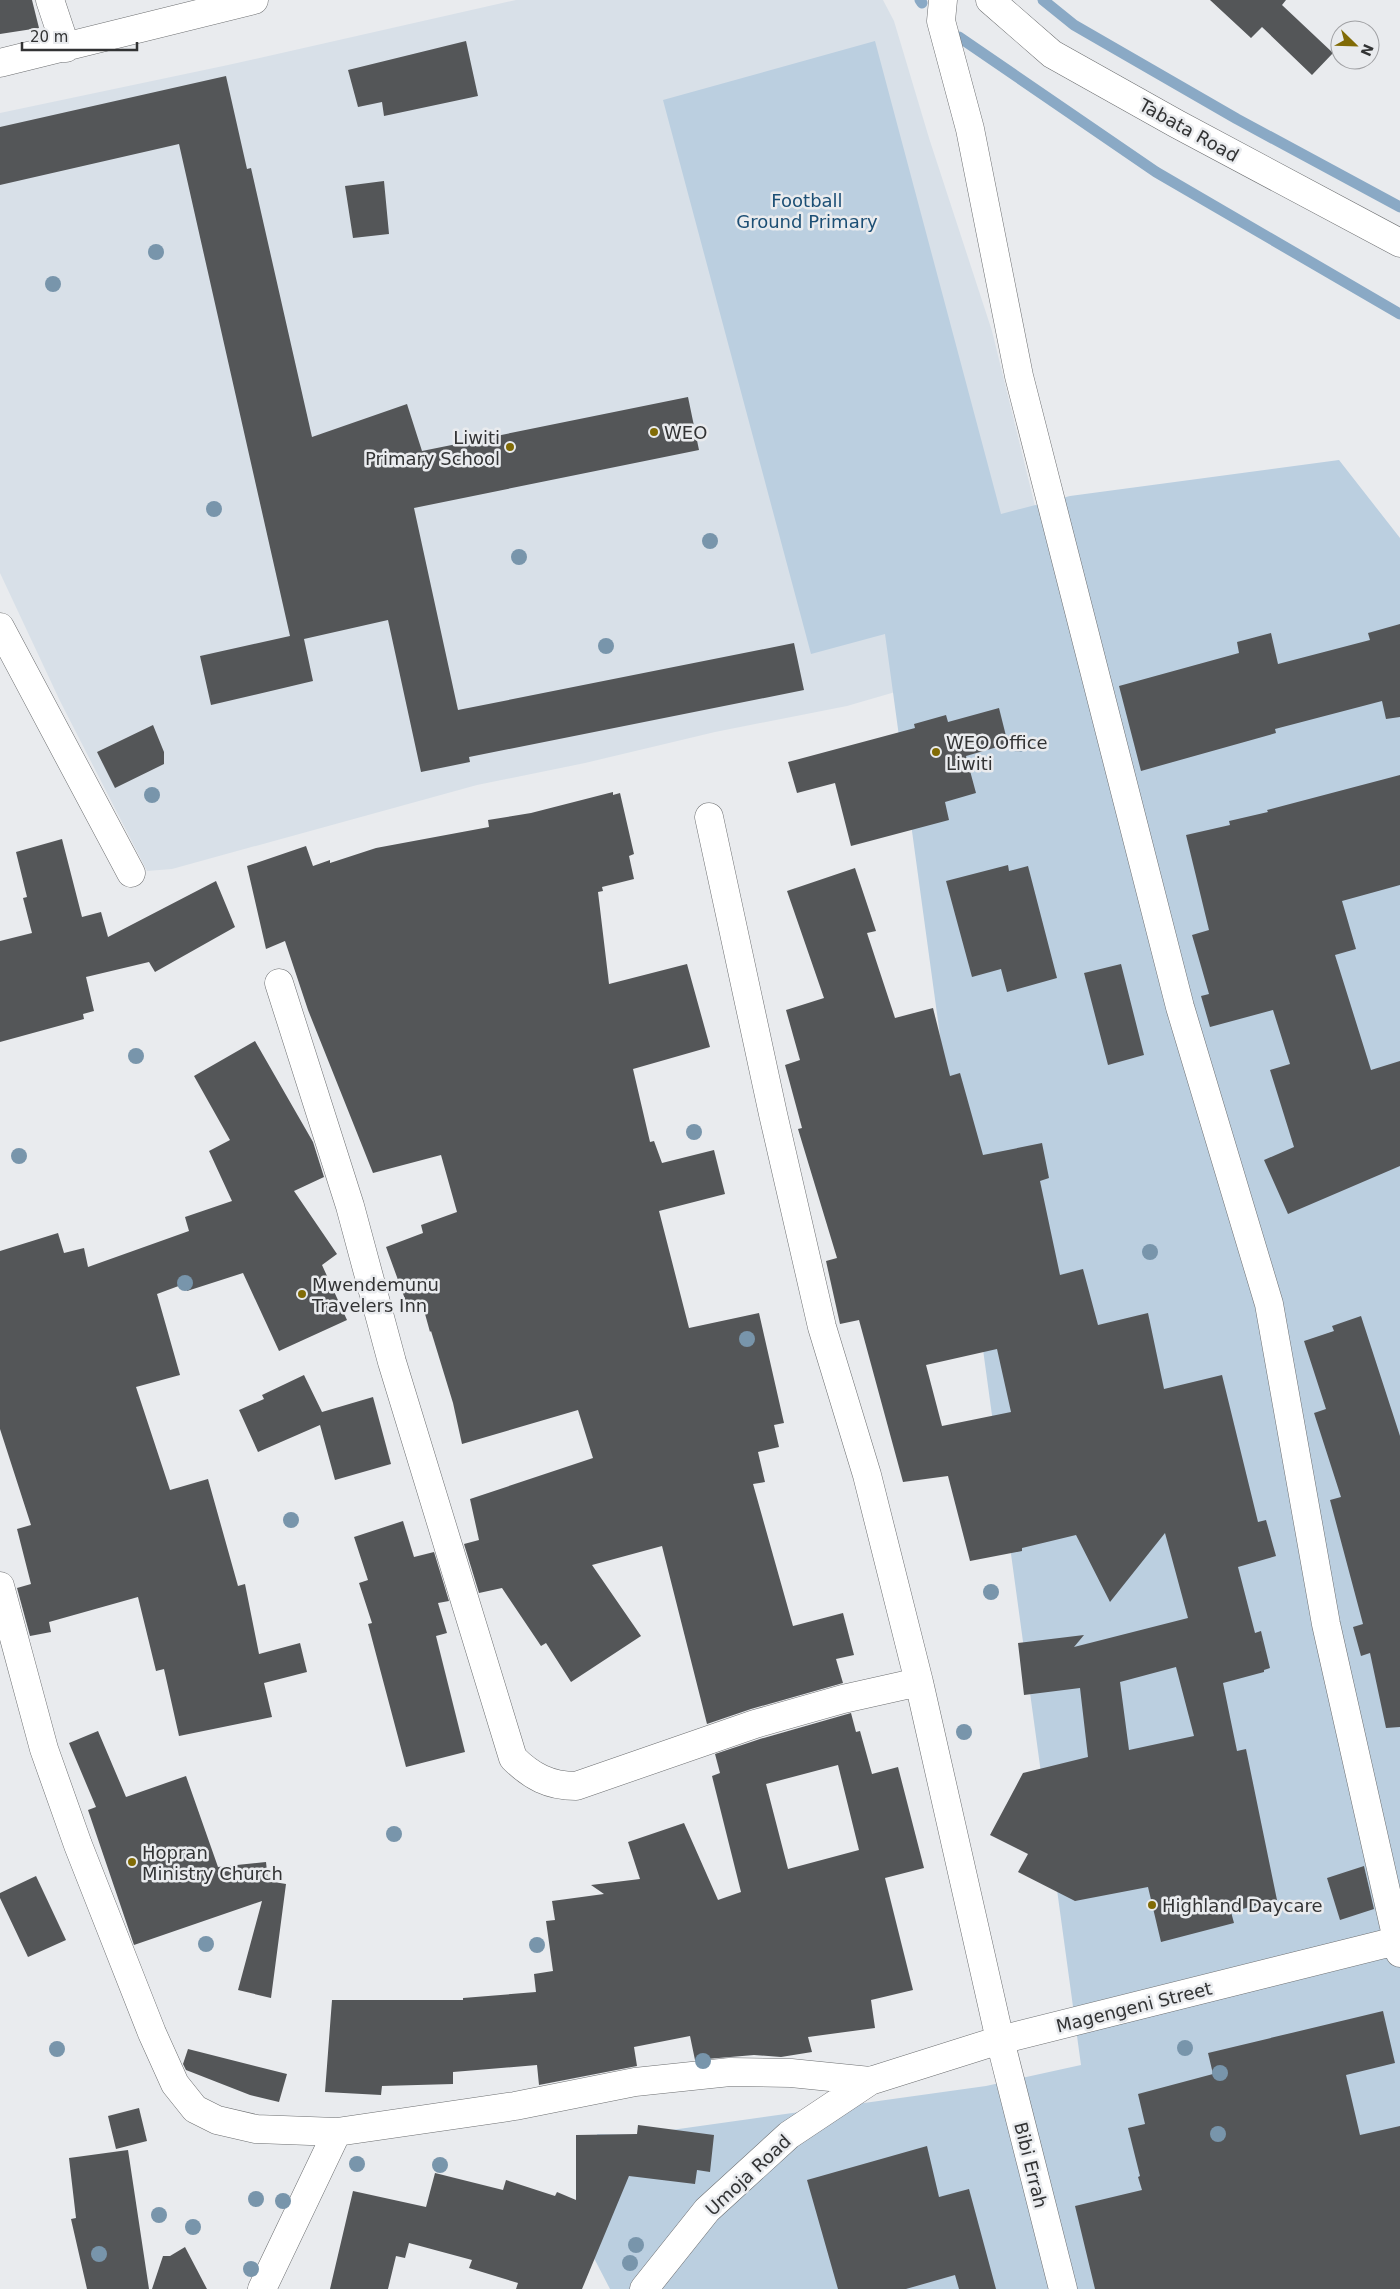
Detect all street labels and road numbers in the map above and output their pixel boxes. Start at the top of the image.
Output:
street label: Tabata Road [1135,94,1242,166]
street label: Magengeni Street [1054,1977,1214,2037]
street label: Bibi Errah [1010,2120,1052,2210]
street label: Umoja Road [701,2130,795,2220]

